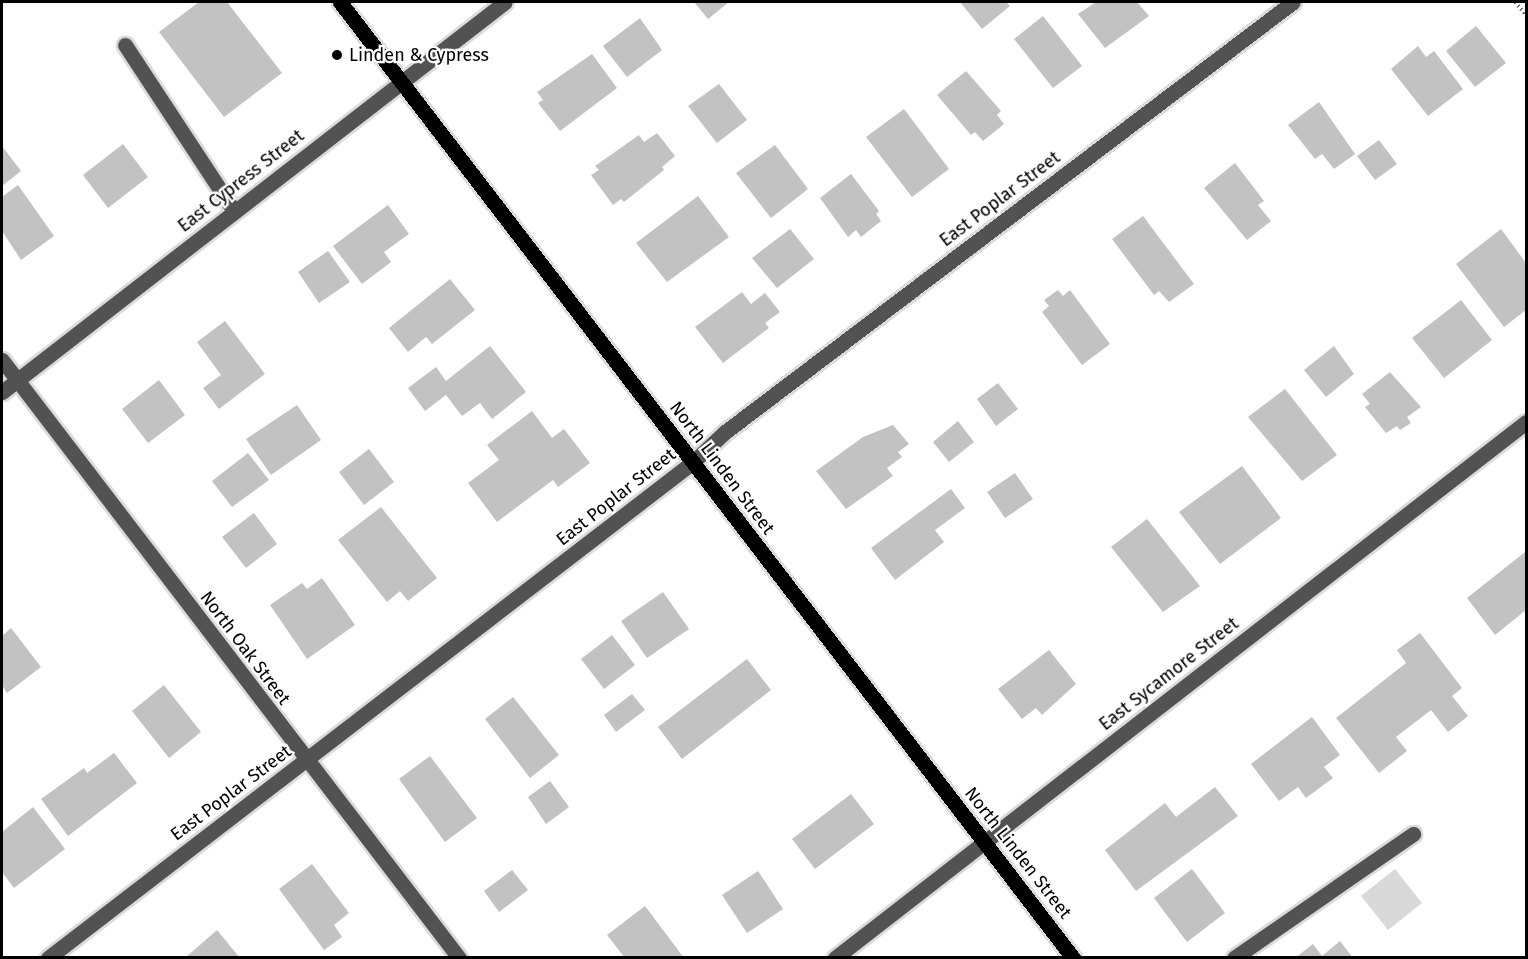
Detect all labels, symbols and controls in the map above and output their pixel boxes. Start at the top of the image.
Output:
place label: Linden & Cypress [349,44,489,66]
marker: Linden & Cypress [330,48,344,62]
street label: East Cypress Street [174,125,308,237]
street label: East Poplar Street [935,147,1065,251]
street label: North Linden Street [665,397,779,539]
street label: East Poplar Street [552,444,680,550]
street label: North Oak Street [195,587,295,709]
street label: East Sycamore Street [1095,613,1243,735]
street label: East Poplar Street [166,741,296,845]
street label: North Linden Street [960,783,1076,923]

